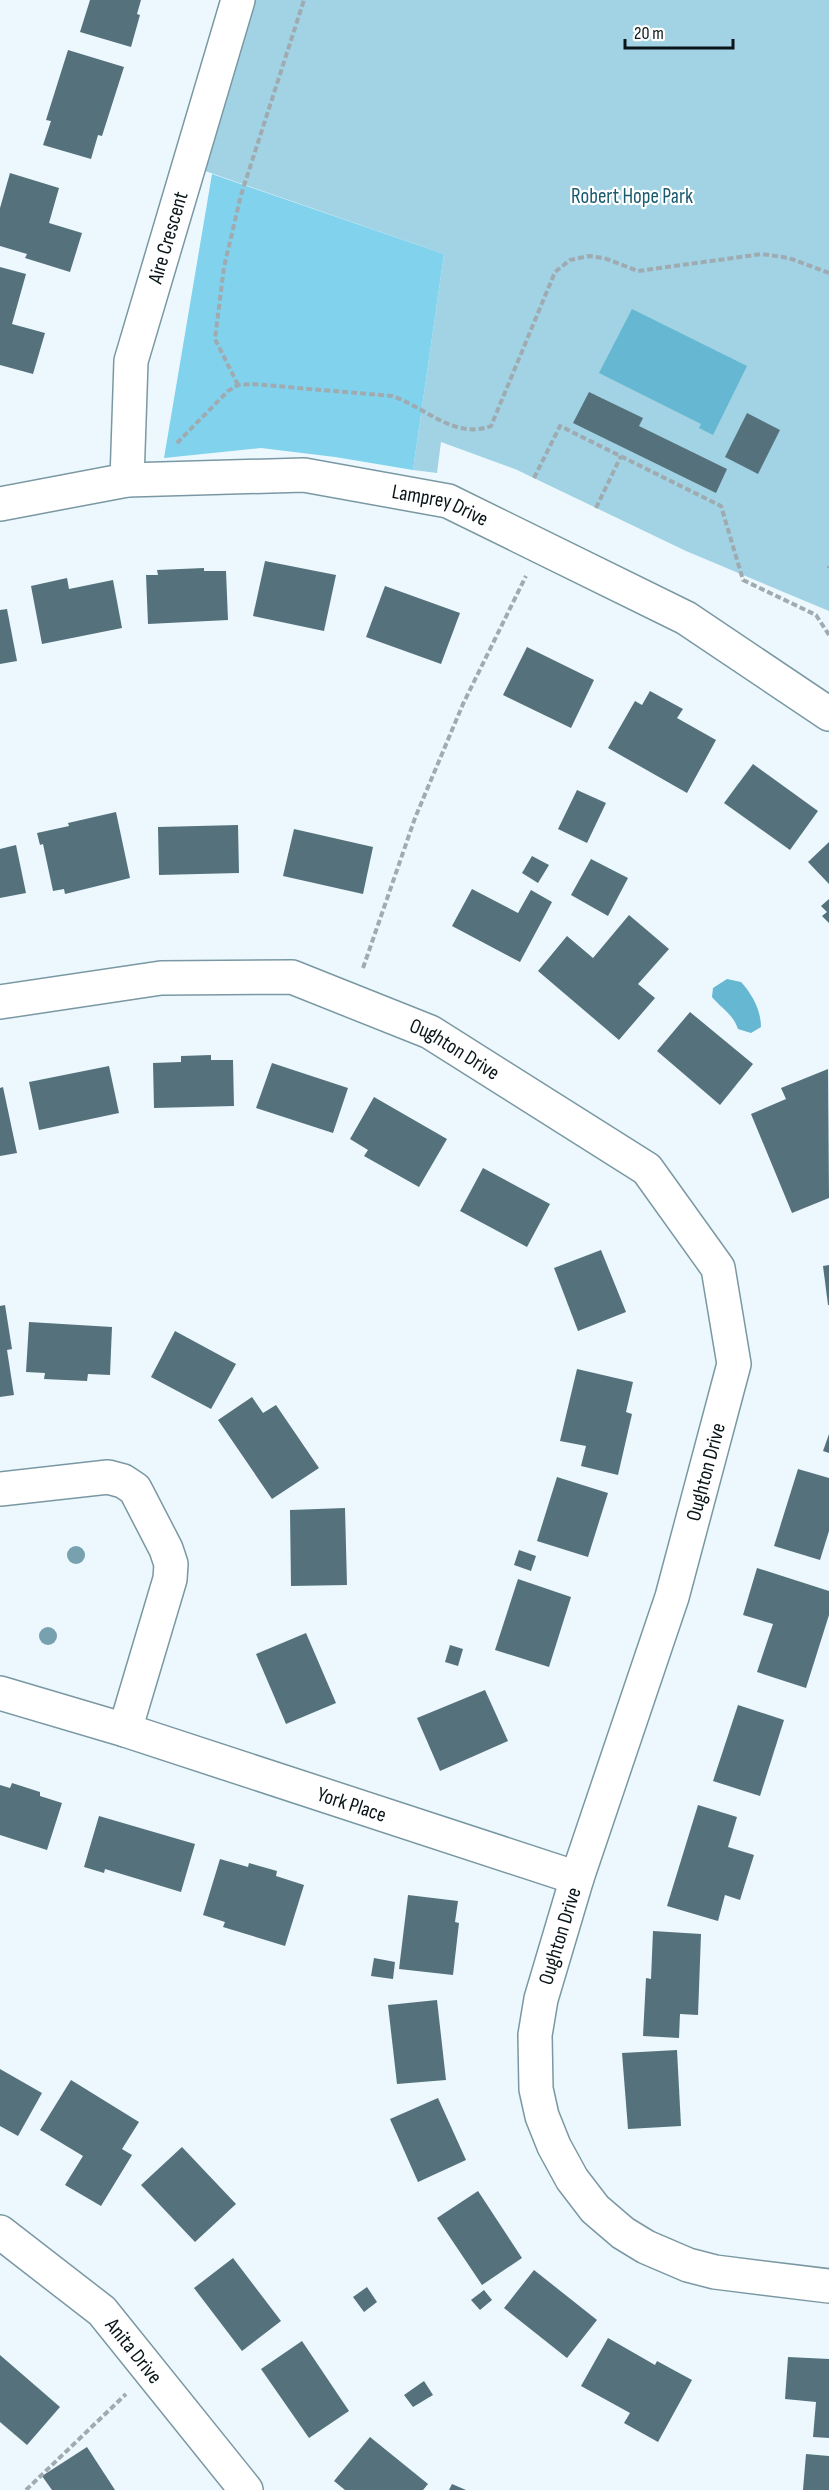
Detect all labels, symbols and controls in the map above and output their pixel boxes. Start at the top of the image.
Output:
scale bar [625,12,733,50]
text: 20 m [634,23,664,44]
park label: Robert Hope Park [571,184,693,209]
street label: Aire Crescent [142,189,193,287]
street label: Lamprey Drive [390,479,493,531]
street label: Oughton Drive [406,1013,504,1085]
street label: Oughton Drive [681,1420,731,1524]
street label: York Place [314,1781,390,1827]
street label: Oughton Drive [533,1884,587,1988]
street label: Anita Drive [100,2312,168,2388]

